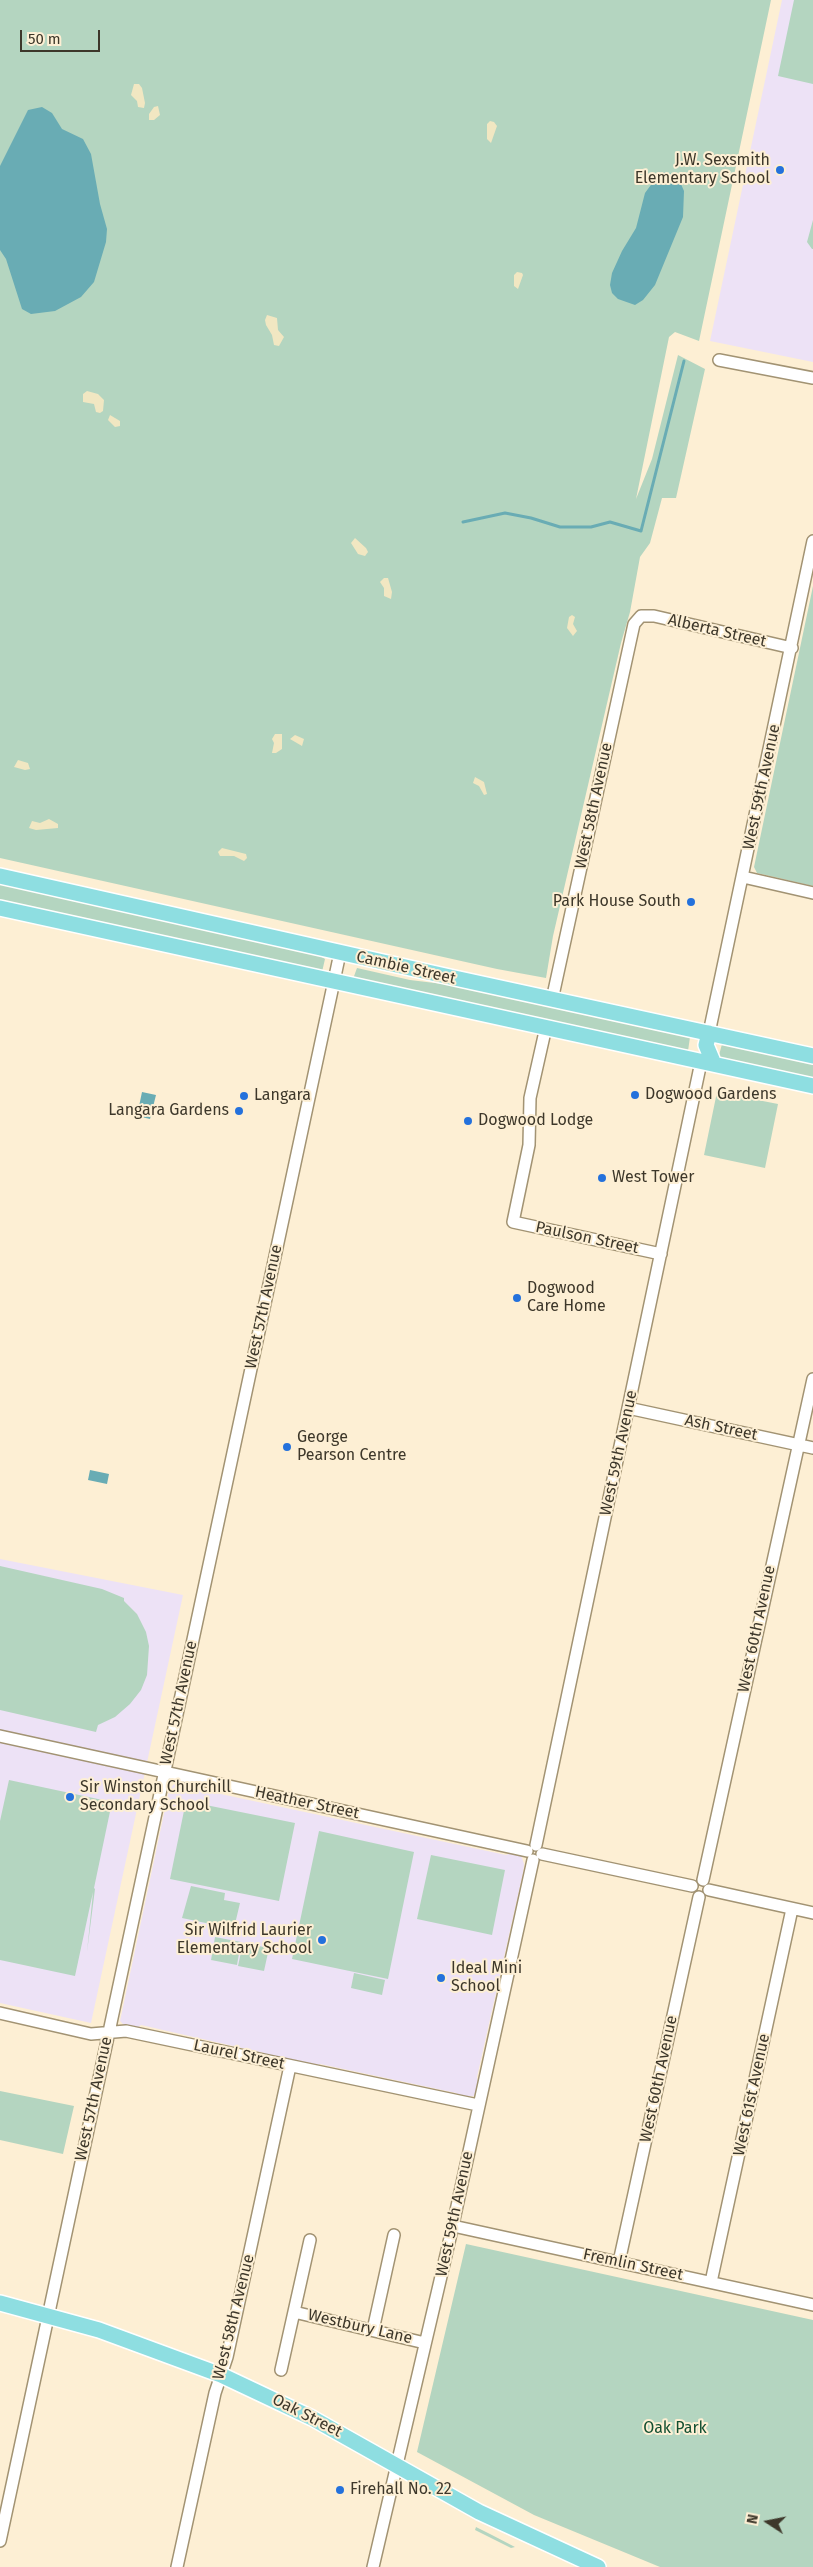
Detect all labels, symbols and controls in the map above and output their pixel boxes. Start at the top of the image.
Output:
scale bar [22,20,102,52]
text: 50 m [28,30,61,48]
place label: J.W. Sexsmith Elementary School [635,151,770,189]
marker: J.W. Sexsmith Elementary School [774,164,786,176]
street label: Alberta Street [666,610,768,652]
street label: West 59th Avenue [739,722,785,852]
street label: West 58th Avenue [571,741,617,871]
place label: Park House South [553,892,681,912]
marker: Park House South [685,896,697,908]
street label: Cambie Street [354,947,458,989]
place label: Dogwood Gardens [645,1085,777,1105]
place label: Langara [254,1086,311,1106]
marker: Dogwood Gardens [629,1089,641,1101]
marker: Langara [238,1090,250,1102]
place label: Langara Gardens [108,1101,229,1121]
marker: Langara Gardens [233,1105,245,1117]
place label: Dogwood Lodge [478,1111,593,1131]
marker: Dogwood Lodge [462,1115,474,1127]
place label: West Tower [612,1168,694,1188]
marker: West Tower [596,1172,608,1184]
street label: Paulson Street [534,1218,640,1258]
street label: West 57th Avenue [241,1243,287,1371]
place label: Dogwood Care Home [527,1279,606,1317]
marker: Dogwood Care Home [511,1292,523,1304]
street label: West 59th Avenue [596,1388,642,1518]
street label: Ash Street [683,1411,759,1445]
place label: George Pearson Centre [297,1428,406,1466]
marker: George Pearson Centre [281,1441,293,1453]
street label: West 60th Avenue [734,1564,780,1694]
street label: West 57th Avenue [156,1639,202,1767]
place label: Sir Winston Churchill Secondary School [80,1778,231,1816]
street label: Heather Street [253,1783,361,1823]
marker: Sir Winston Churchill Secondary School [64,1791,76,1803]
place label: Sir Wilfrid Laurier Elementary School [177,1921,312,1959]
marker: Sir Wilfrid Laurier Elementary School [316,1934,328,1946]
place label: Ideal Mini School [451,1959,522,1997]
marker: Ideal Mini School [435,1972,447,1984]
street label: West 60th Avenue [636,2014,682,2144]
street label: West 61st Avenue [730,2032,774,2158]
street label: West 57th Avenue [71,2035,117,2163]
street label: Laurel Street [192,2036,286,2074]
street label: West 59th Avenue [432,2149,478,2279]
street label: Fremlin Street [581,2245,685,2285]
street label: West 58th Avenue [209,2252,259,2382]
street label: Westbury Lane [306,2306,414,2348]
street label: Oak Street [269,2390,345,2442]
park label: Oak Park [643,2419,707,2439]
place label: Firehall No. 22 [350,2480,452,2500]
marker: Firehall No. 22 [334,2484,346,2496]
north arrow [743,2497,793,2547]
text: N [744,2513,762,2525]

